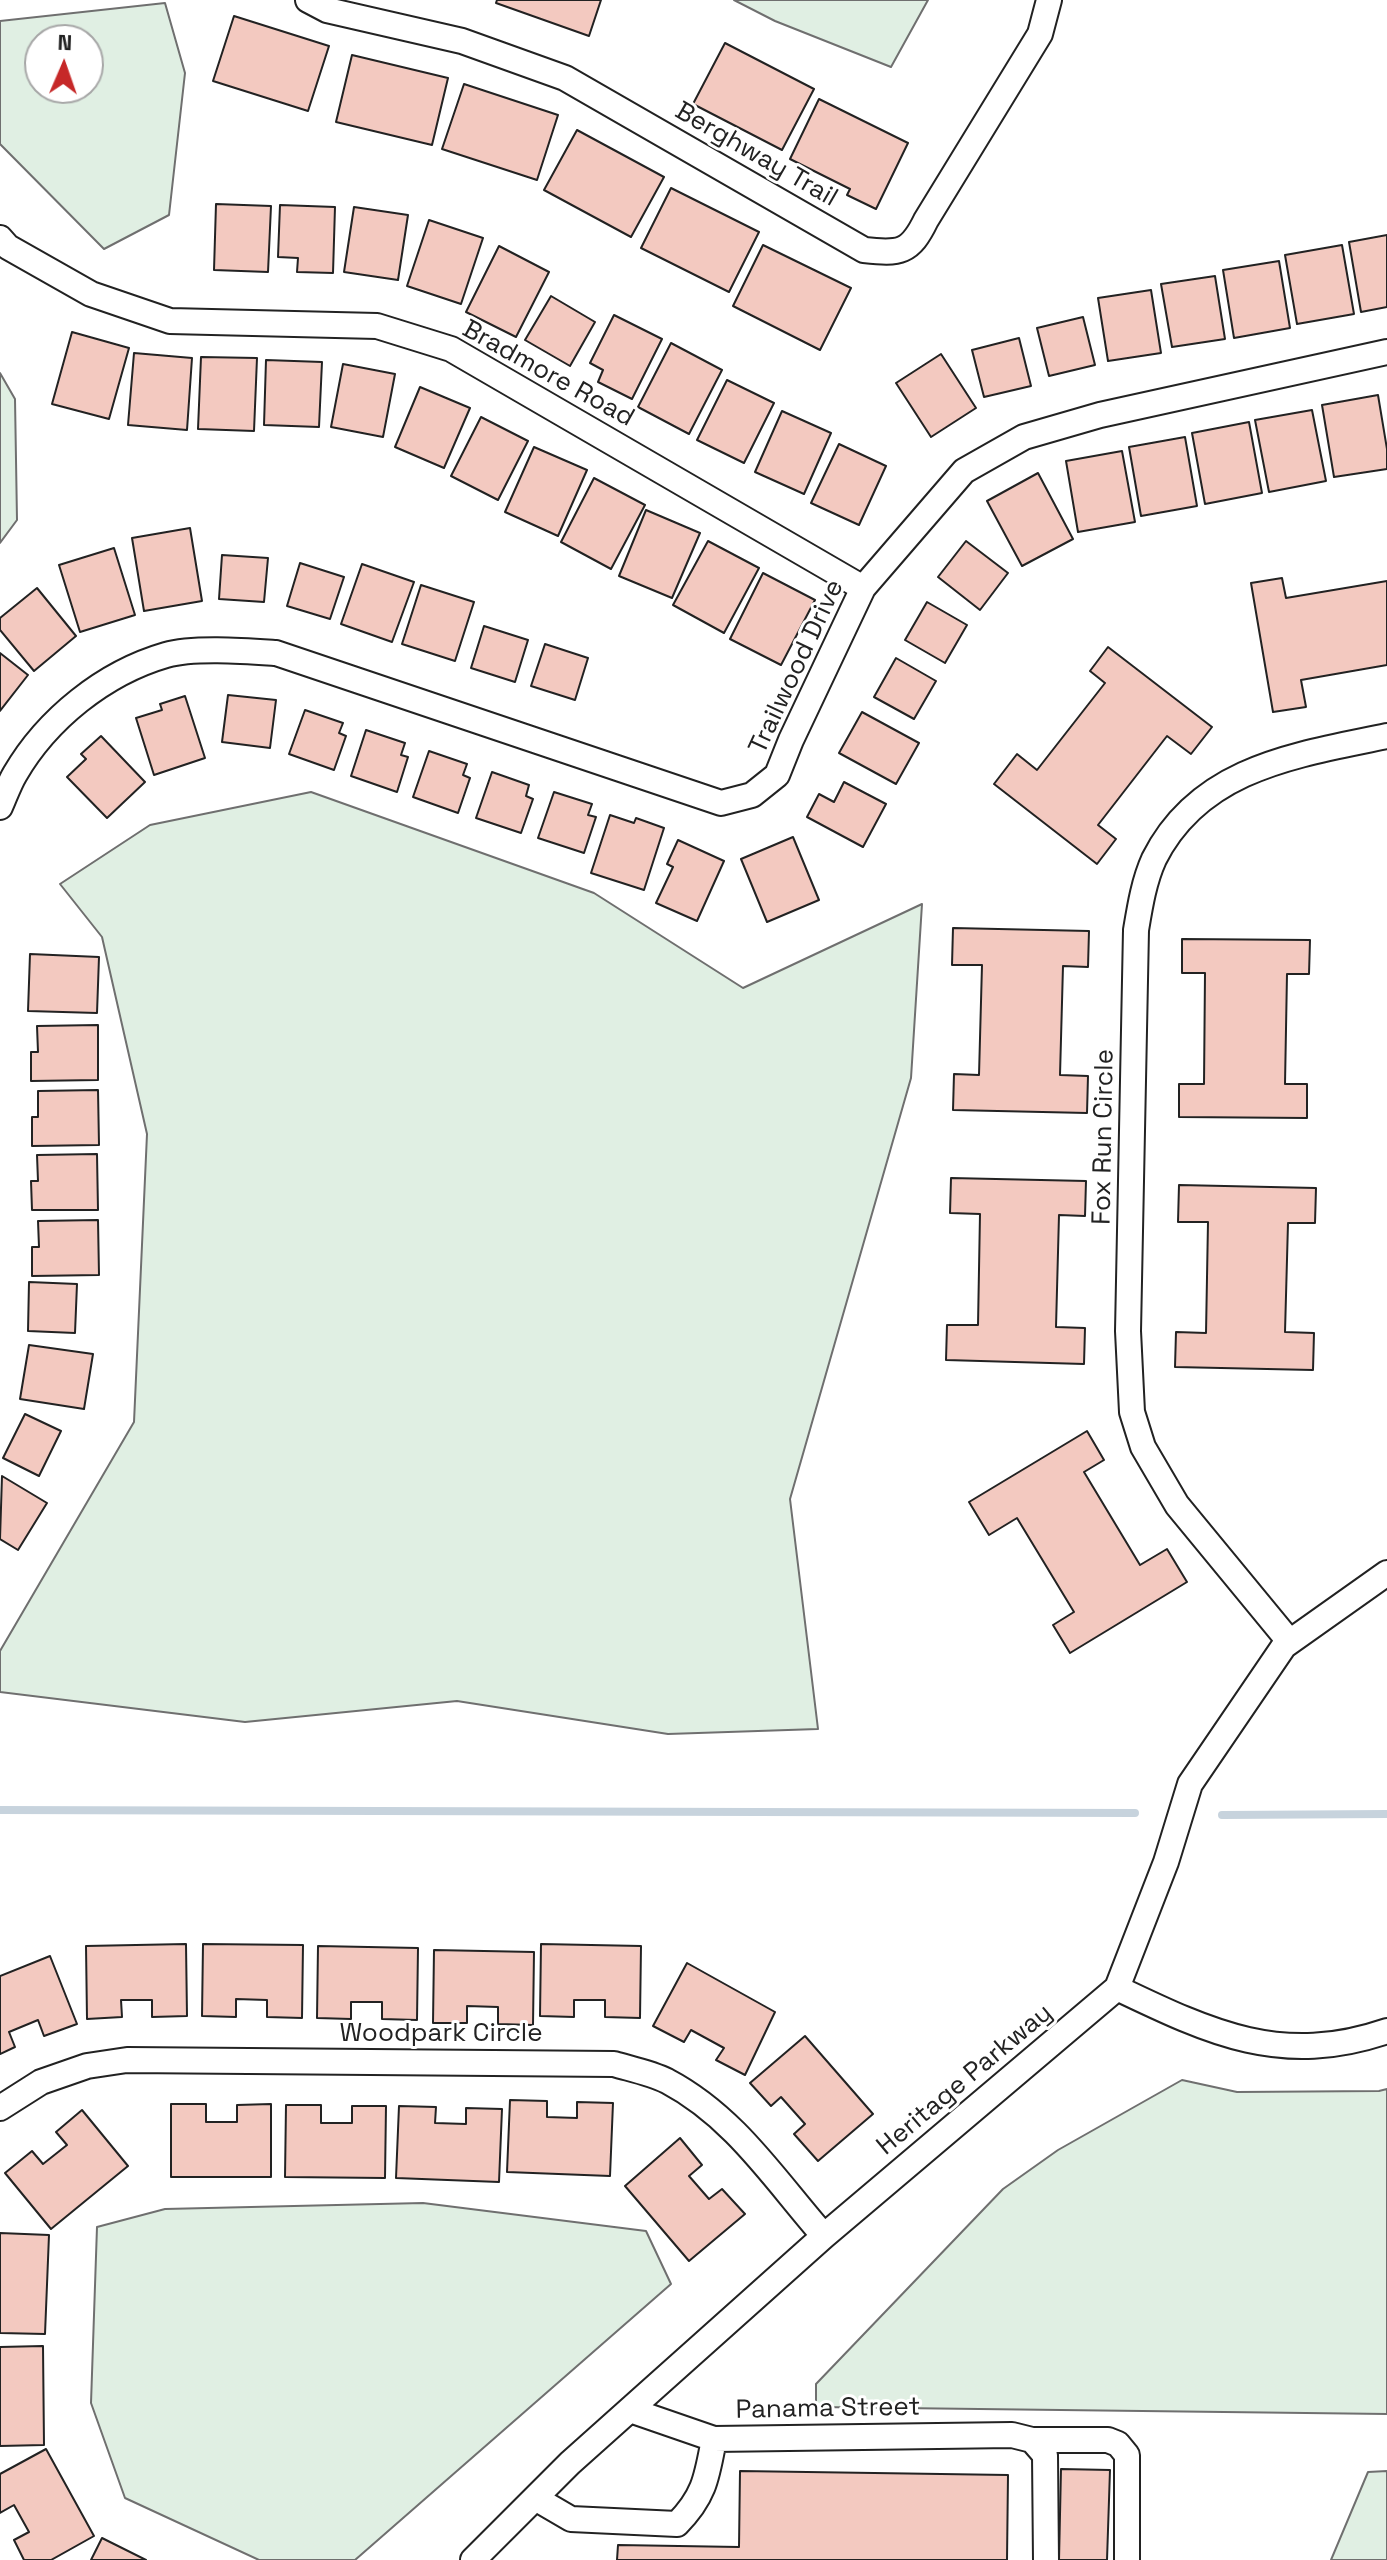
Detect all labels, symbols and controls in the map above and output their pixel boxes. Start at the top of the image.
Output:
north arrow [24,24,104,104]
text: N [57,28,73,56]
street label: Berghway Trail [669,96,843,214]
street label: Bradmore Road [457,314,639,434]
street label: Trailwood Drive [743,575,851,759]
street label: Fox Run Circle [1087,1049,1121,1225]
street label: Heritage Parkway [871,1998,1059,2162]
street label: Woodpark Circle [339,2018,543,2050]
street label: Panama Street [735,2392,921,2426]

